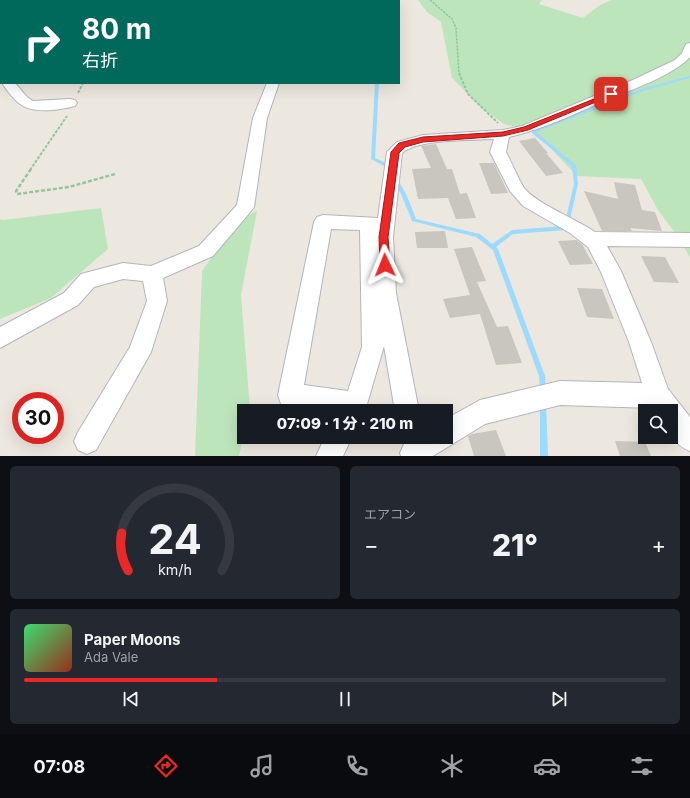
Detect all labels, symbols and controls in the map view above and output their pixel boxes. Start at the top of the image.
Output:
text: 80 m [82,12,151,46]
icon: right [16,16,68,68]
text: 右折 [82,50,118,71]
pin [594,77,628,111]
icon: arrive [600,83,622,105]
position arrow [364,244,406,286]
speed limit sign: 30 [12,392,64,444]
map controls [638,404,678,444]
button: search [638,404,678,444]
text: 07:09 · 1 分 · 210 m [277,414,413,433]
text: エアコン [364,506,416,522]
text: 24 [148,513,202,563]
text: 21° [492,527,538,563]
text: − [364,532,379,558]
text: + [651,532,666,558]
text: km/h [158,560,192,577]
text: Paper Moons [84,630,180,649]
text: Ada Vale [84,649,138,665]
icon: previous [120,688,142,710]
icon: pause [334,688,356,710]
icon: next [548,688,570,710]
icon: directions [152,752,180,780]
icon: music [248,752,276,780]
icon: phone [343,752,371,780]
icon: climate [438,752,466,780]
icon: car [533,752,561,780]
icon: filters [628,752,656,780]
text: 07:08 [34,756,85,777]

